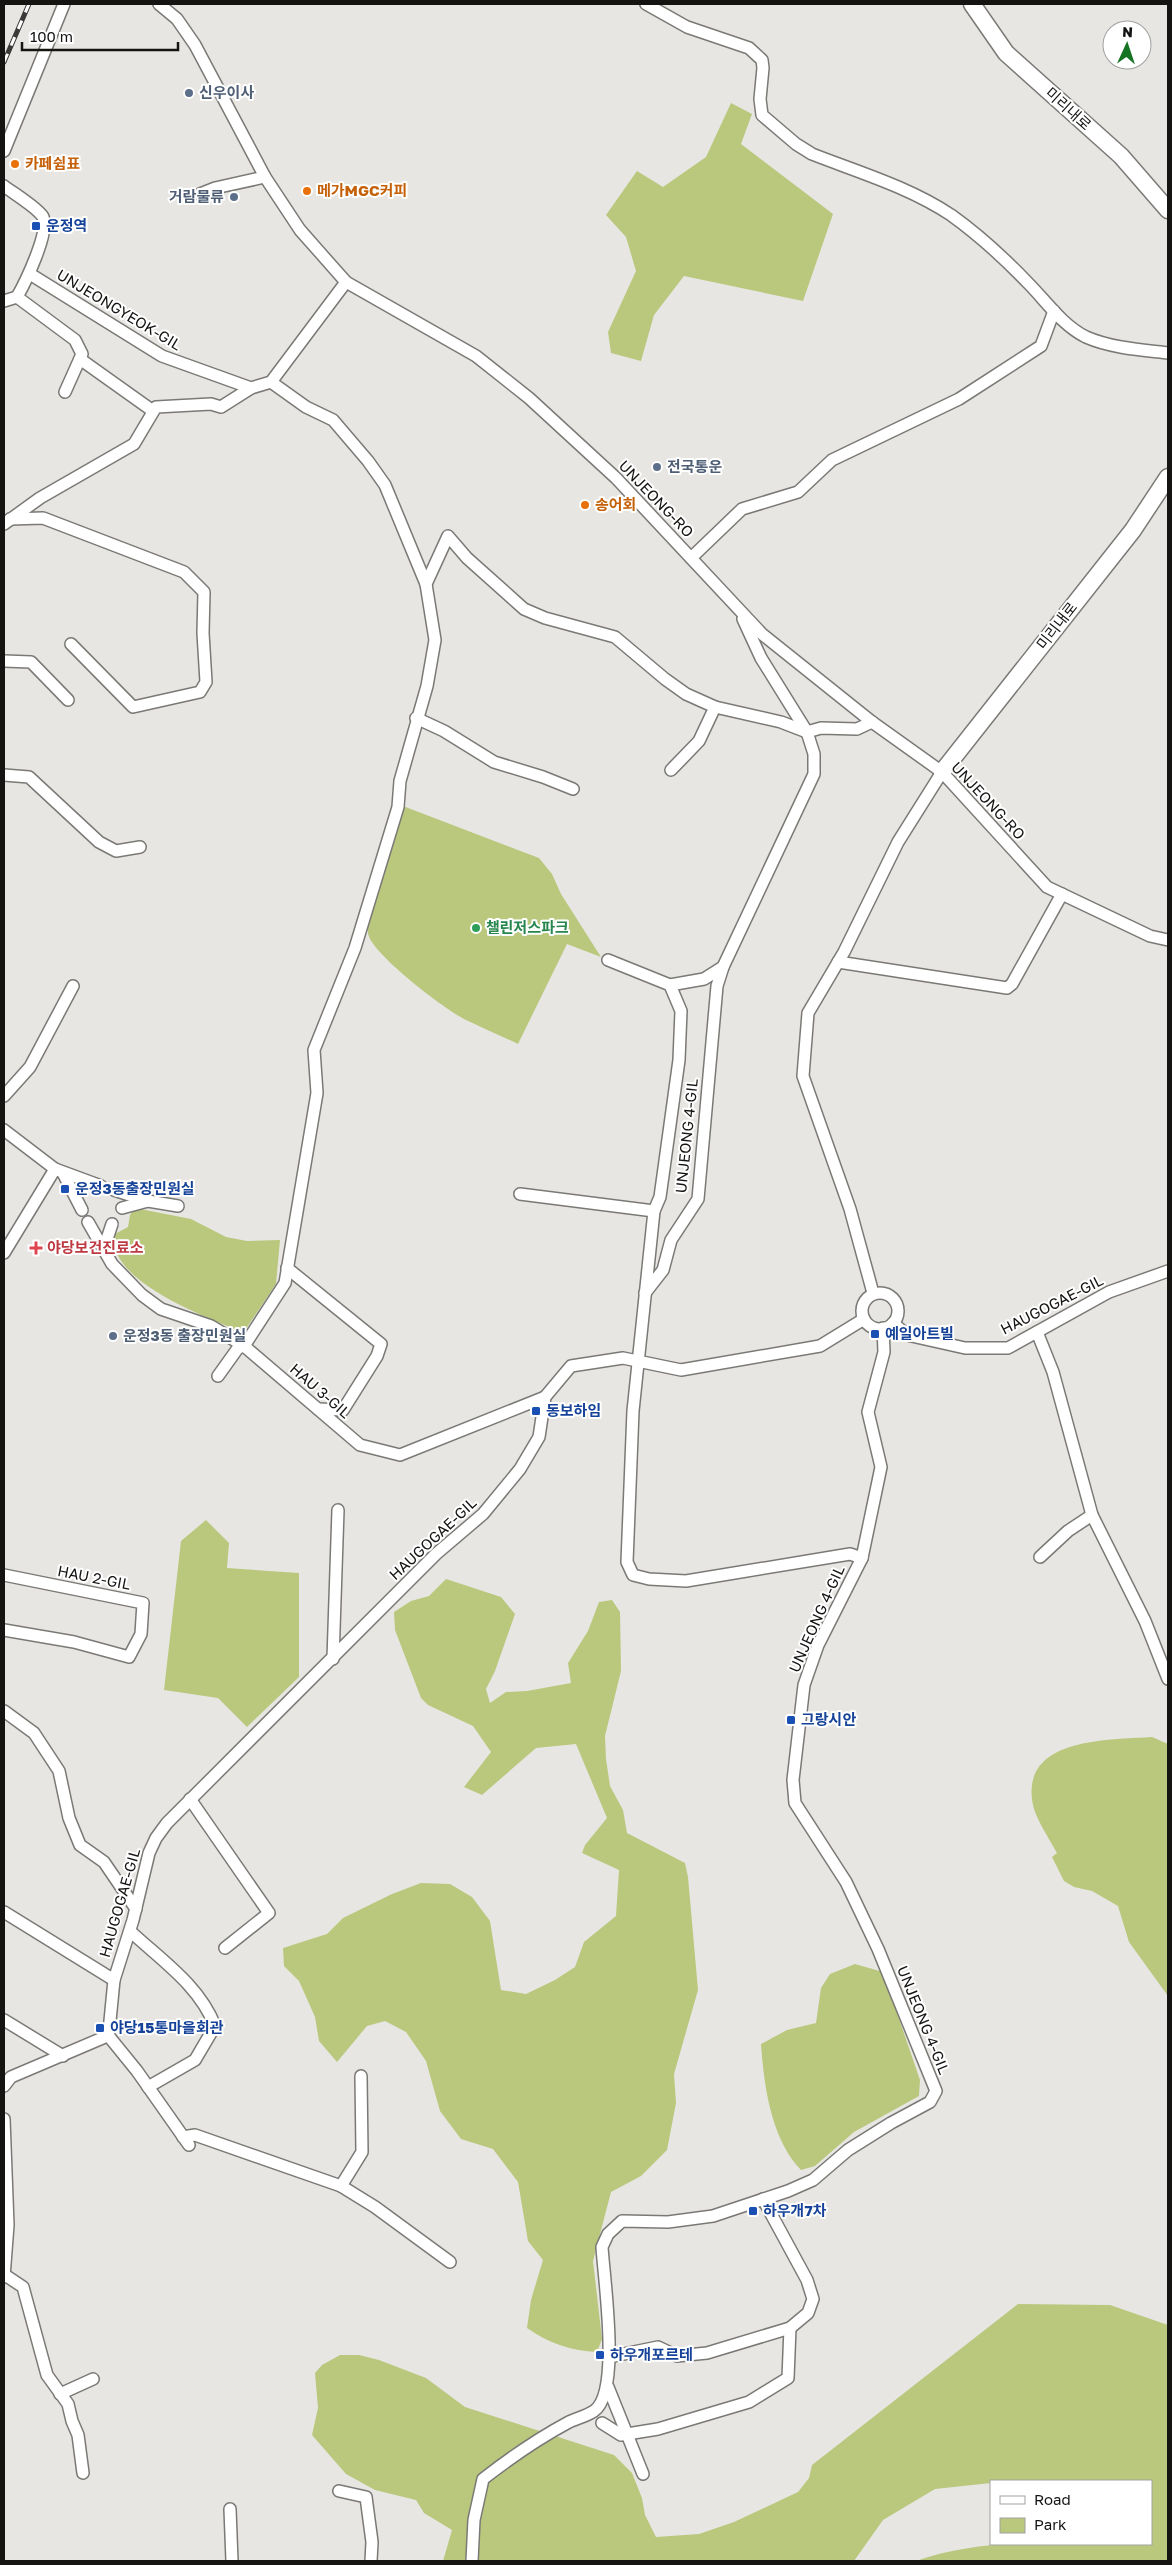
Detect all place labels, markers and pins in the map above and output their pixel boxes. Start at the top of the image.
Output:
place label: 신우이사 [199,83,254,101]
marker: 신우이사 [183,87,195,99]
place label: 카페쉼표 [25,154,80,172]
marker: 카페쉼표 [9,158,21,170]
place label: 메가MGC커피 [317,181,407,199]
marker: 메가MGC커피 [301,185,313,197]
place label: 거람물류 [169,187,224,205]
marker: 거람물류 [228,191,240,203]
place label: 운정역 [46,216,87,234]
marker: 운정역 [30,220,42,232]
place label: 전국통운 [667,457,722,475]
marker: 전국통운 [651,461,663,473]
place label: 송어회 [595,495,636,513]
marker: 송어회 [579,499,591,511]
place label: 챌린저스파크 [486,918,569,936]
marker: 챌린저스파크 [470,922,482,934]
place label: 운정3동출장민원실 [75,1179,195,1197]
marker: 운정3동출장민원실 [59,1183,71,1195]
place label: 야당보건진료소 [47,1238,144,1256]
marker: 야당보건진료소 [29,1241,43,1255]
place label: 예일아트빌 [885,1324,954,1342]
place label: 운정3동 출장민원실 [123,1326,246,1344]
marker: 예일아트빌 [869,1328,881,1340]
marker: 운정3동 출장민원실 [107,1330,119,1342]
place label: 동보하임 [546,1401,601,1419]
marker: 동보하임 [530,1405,542,1417]
place label: 그랑시안 [801,1710,856,1728]
marker: 그랑시안 [785,1714,797,1726]
place label: 야당15통마을회관 [110,2018,224,2036]
marker: 야당15통마을회관 [94,2022,106,2034]
place label: 하우개7차 [763,2201,827,2219]
marker: 하우개7차 [747,2205,759,2217]
place label: 하우개포르테 [610,2345,693,2363]
marker: 하우개포르테 [594,2349,606,2361]

